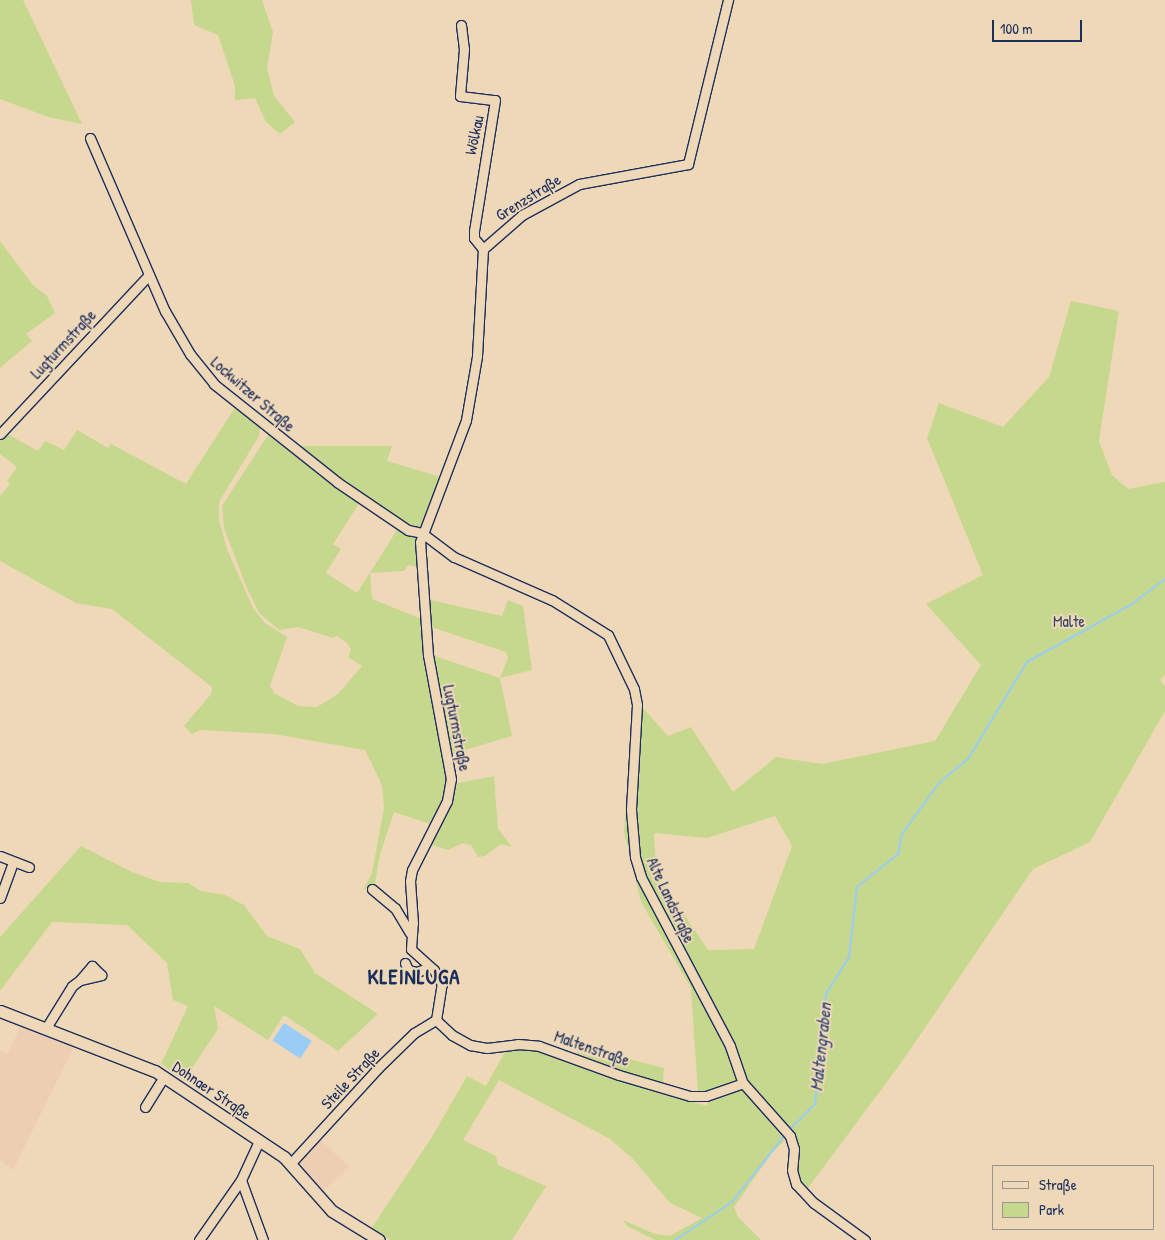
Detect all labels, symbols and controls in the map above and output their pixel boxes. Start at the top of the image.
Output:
scale bar [995,10,1085,42]
text: 100 m [1000,18,1033,39]
street label: Wölkau [460,114,488,156]
street label: Grenzstraße [492,169,564,225]
street label: Lugturmstraße [26,306,100,382]
street label: Lockwitzer Straße [207,352,299,436]
park label: Malte [1053,611,1085,631]
street label: Lugturmstraße [439,683,475,773]
street label: Alte Landstraße [643,854,699,946]
district label: KLEINLUGA [366,964,462,990]
water label: Maltengraben [806,1002,836,1092]
street label: Maltenstraße [552,1026,632,1070]
street label: Steile Straße [317,1043,383,1113]
street label: Dohnaer Straße [169,1057,255,1123]
legend [992,1165,1155,1230]
text: Straße [1039,1174,1077,1195]
text: Park [1039,1199,1064,1220]

